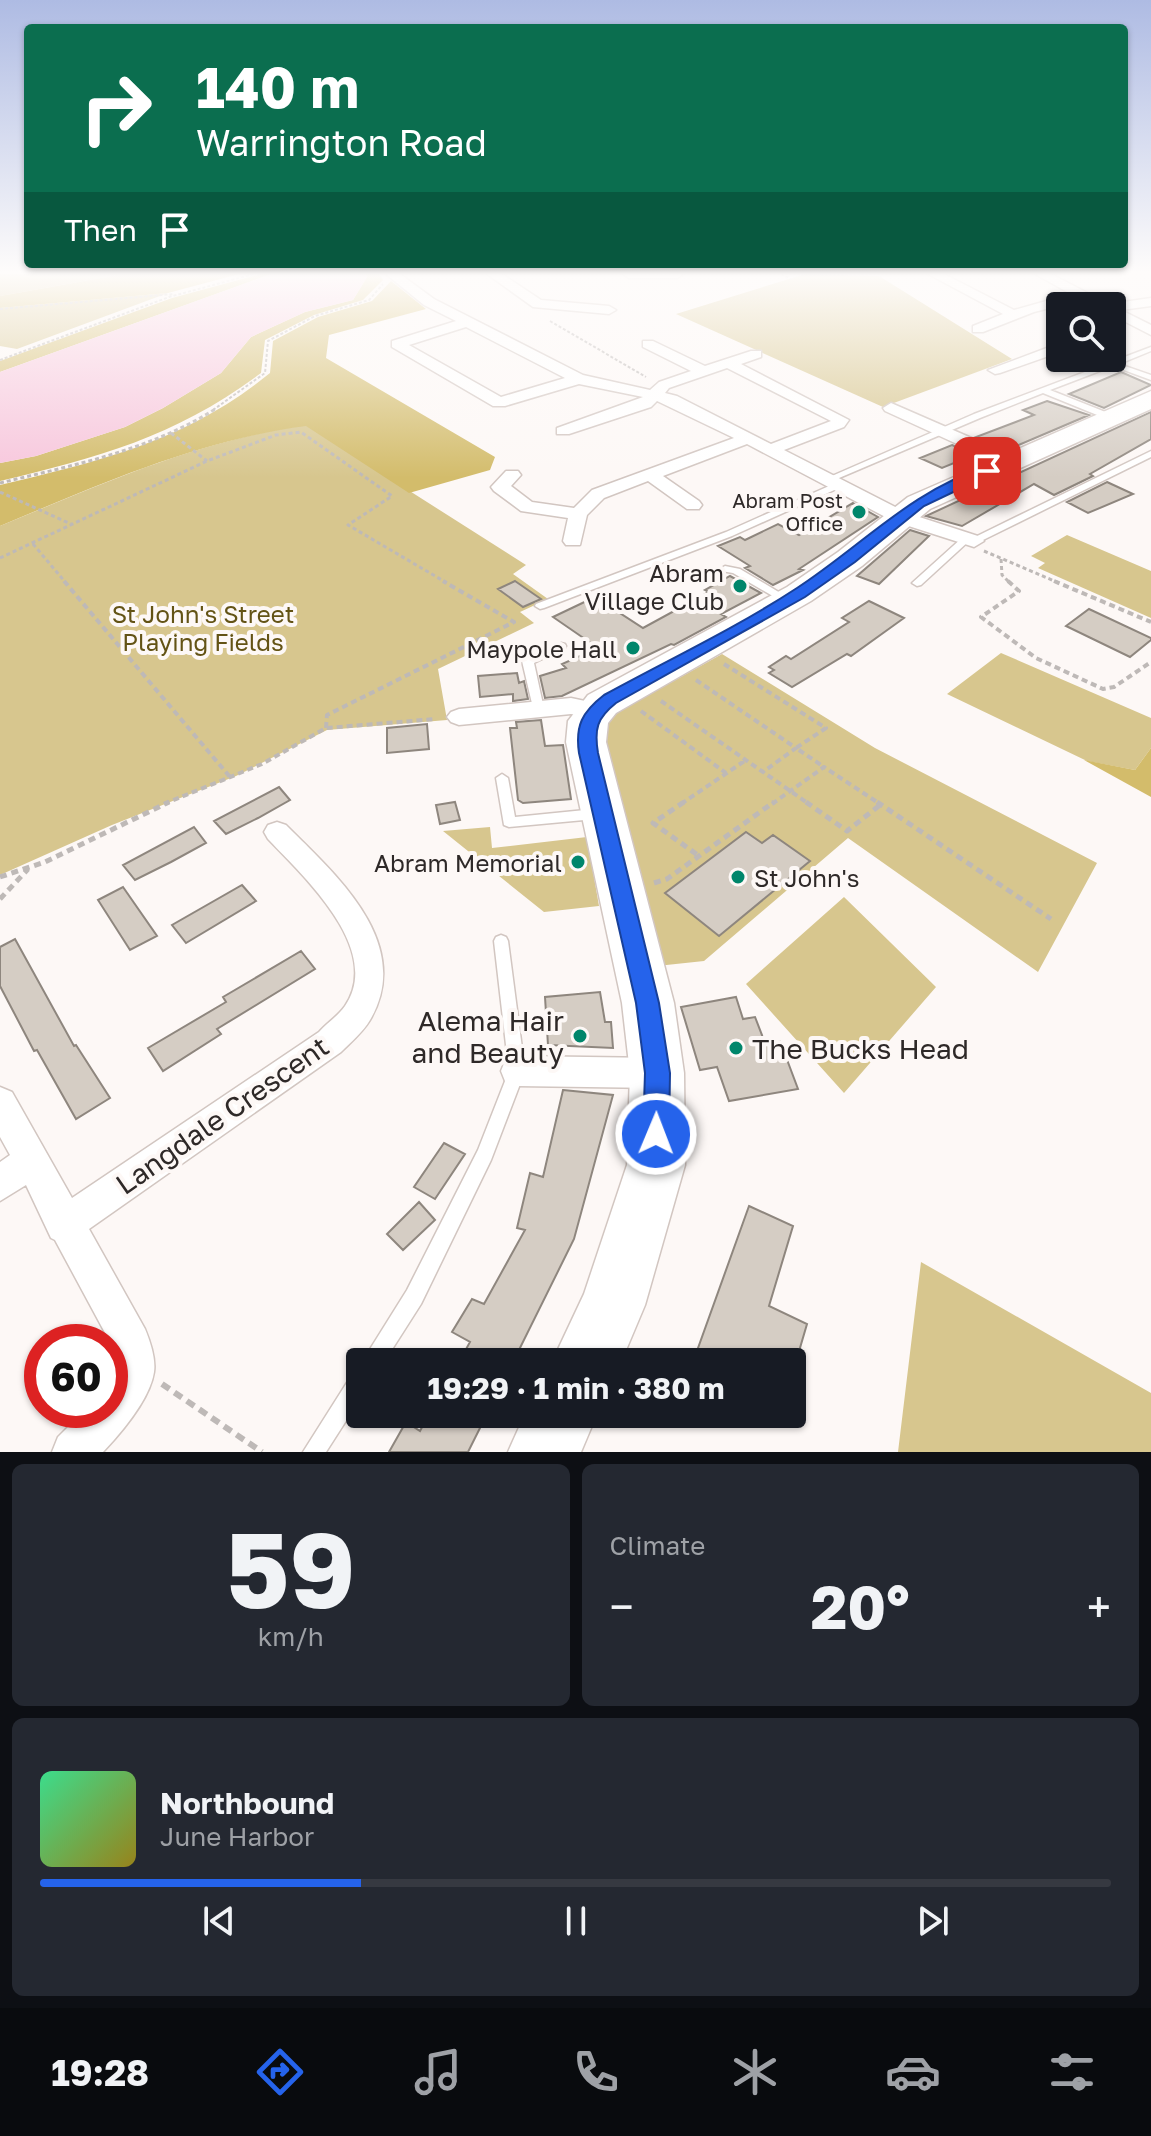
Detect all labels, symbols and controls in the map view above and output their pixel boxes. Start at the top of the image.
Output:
text: 140 m [196,53,359,120]
icon: right [64,56,168,160]
text: Warrington Road [196,121,487,164]
icon: arrive [153,208,197,252]
text: Then [64,212,137,248]
map controls [1046,292,1126,372]
button: search [1046,292,1126,372]
pin [953,437,1021,505]
icon: arrive [965,449,1009,493]
place label: Abram Post Office [732,488,843,535]
marker: Abram Post Office [850,503,868,521]
place label: Abram Village Club [585,558,724,615]
marker: Abram Village Club [731,577,749,595]
park label: St John's Street Playing Fields [112,599,294,656]
place label: Maypole Hall [466,634,617,663]
marker: Maypole Hall [624,639,642,657]
place label: Abram Memorial [374,848,562,877]
marker: Abram Memorial [569,853,587,871]
place label: St John's [754,863,859,892]
marker: St John's [729,868,747,886]
place label: Alema Hair and Beauty [412,1004,564,1069]
marker: Alema Hair and Beauty [571,1027,589,1045]
street label: Langdale Crescent [109,1029,335,1201]
place label: The Bucks Head [752,1032,969,1065]
marker: The Bucks Head [727,1039,745,1057]
position arrow [614,1092,698,1176]
speed limit sign: 60 [24,1324,128,1428]
text: 19:29 · 1 min · 380 m [428,1370,724,1406]
text: 59 [226,1506,355,1631]
text: Climate [610,1530,705,1561]
text: 20° [811,1570,910,1642]
text: − [610,1580,634,1633]
text: + [1087,1580,1111,1633]
text: km/h [258,1621,324,1652]
text: Northbound [160,1785,334,1821]
text: June Harbor [160,1821,314,1852]
icon: previous [197,1899,241,1943]
icon: pause [554,1899,598,1943]
icon: next [911,1899,955,1943]
icon: directions [252,2044,308,2100]
icon: music [410,2044,466,2100]
icon: phone [568,2044,624,2100]
icon: climate [727,2044,783,2100]
icon: car [885,2044,941,2100]
icon: filters [1044,2044,1100,2100]
text: 19:28 [51,2051,149,2094]

